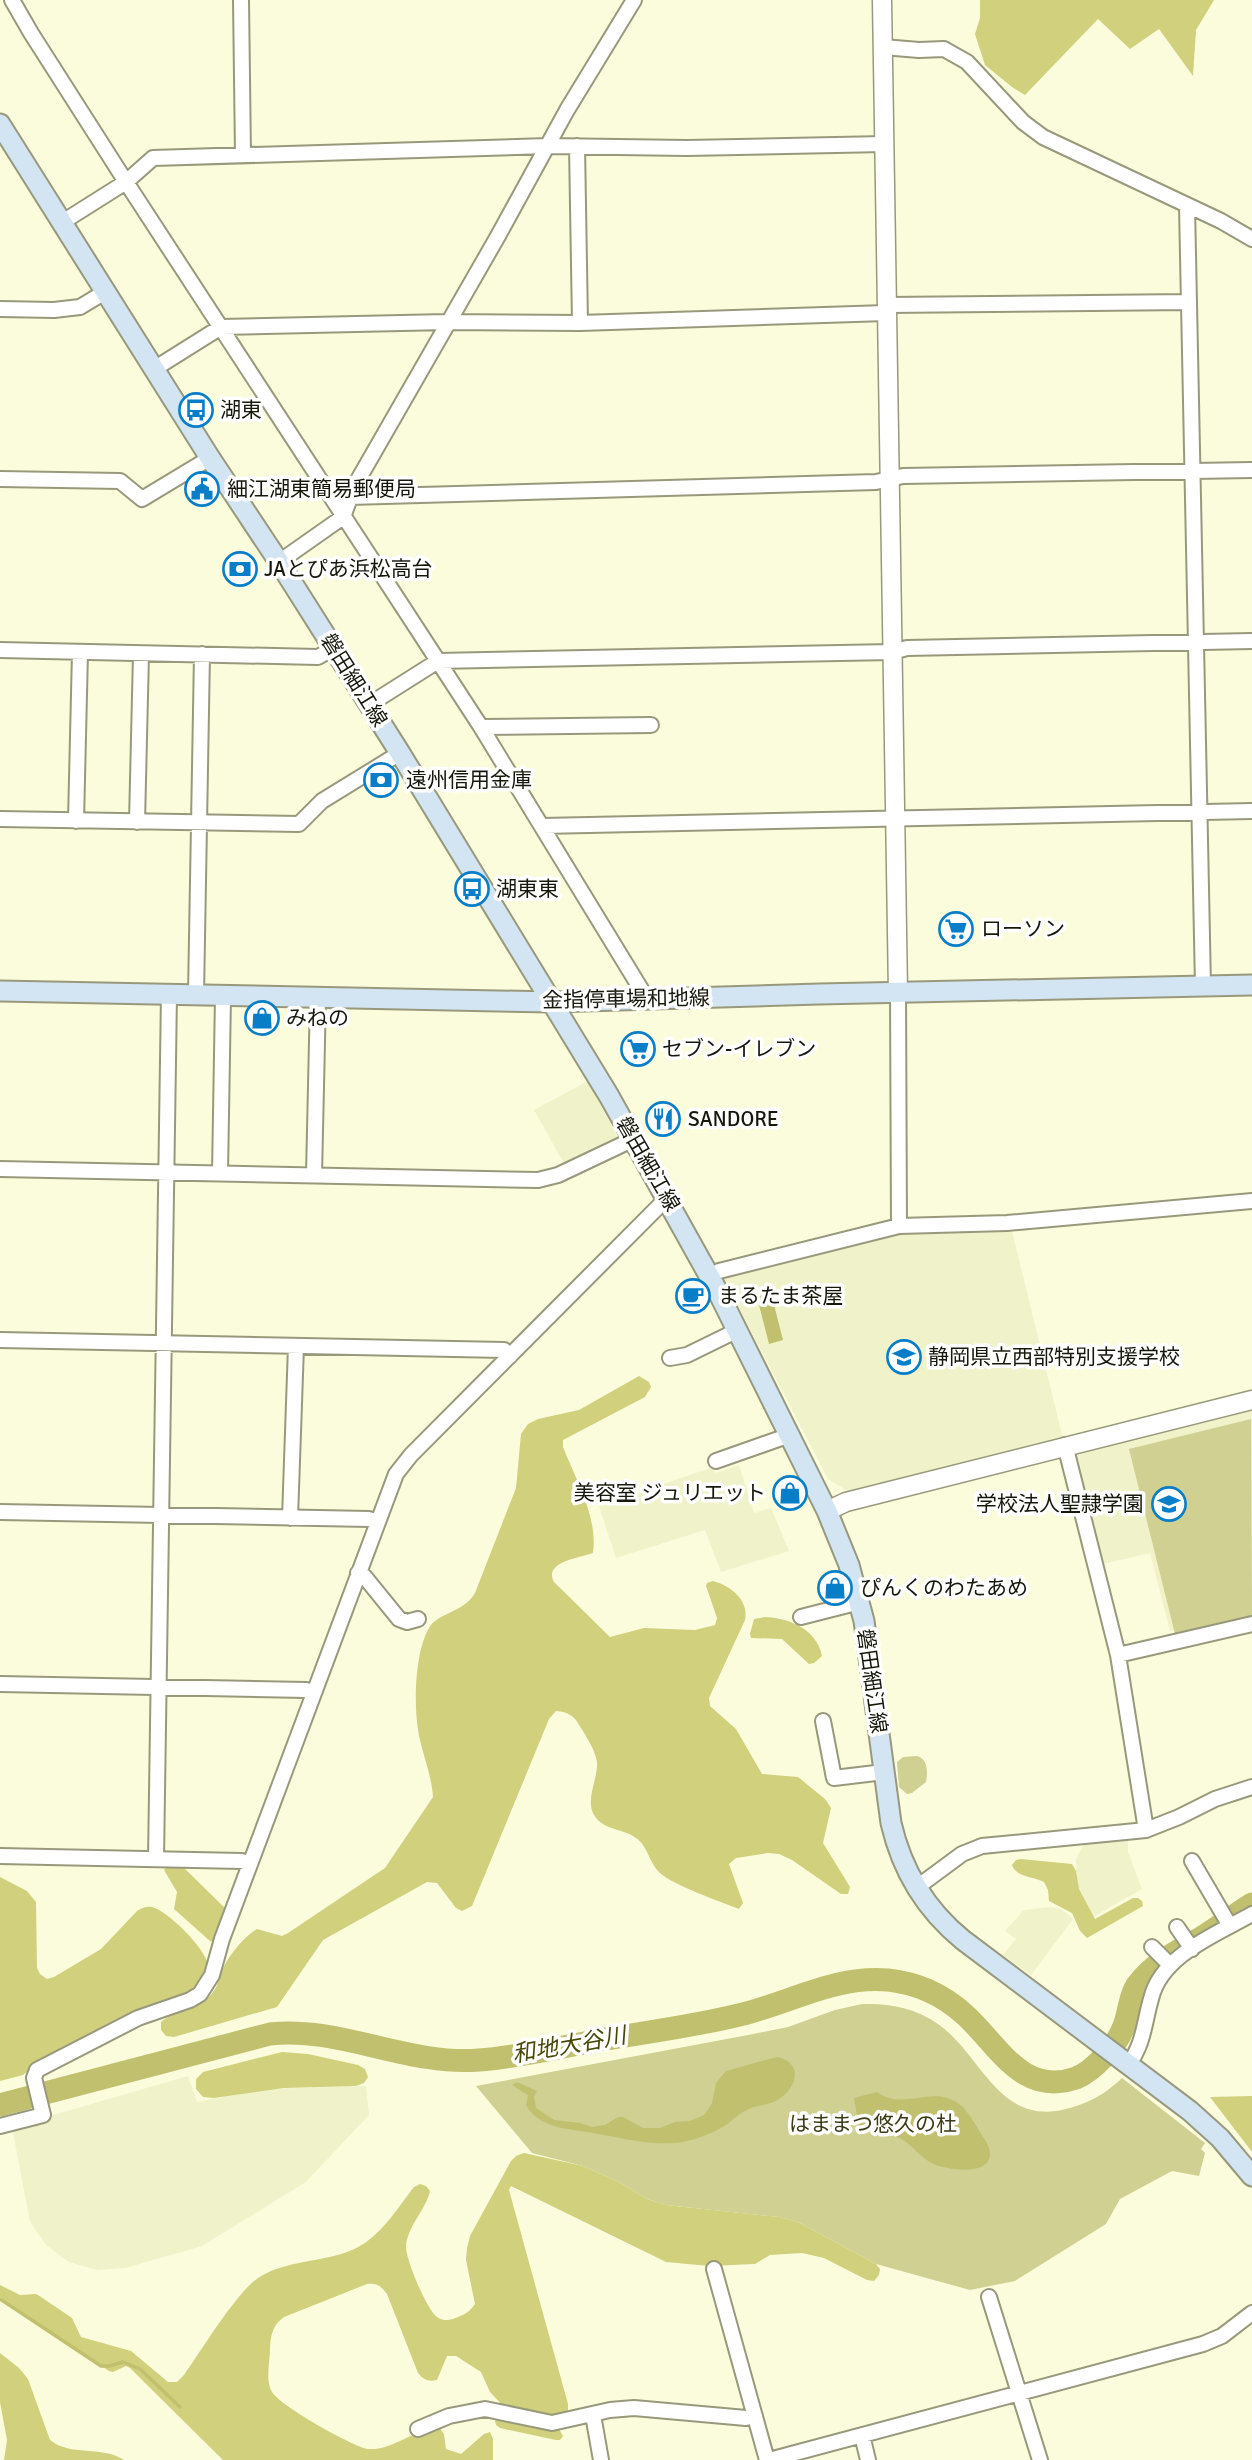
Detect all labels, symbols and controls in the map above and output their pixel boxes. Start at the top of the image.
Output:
bus stop icon: 湖東 [177,391,215,429]
place label: 湖東 [220,397,262,423]
public building icon: 細江湖東簡易郵便局 [183,470,221,508]
place label: 細江湖東簡易郵便局 [227,476,416,502]
bank icon: JAとぴあ浜松高台 [221,550,259,588]
place label: JAとぴあ浜松高台 [264,556,433,582]
street label: 磐田細江線 [315,629,393,731]
bank icon: 遠州信用金庫 [362,761,400,799]
place label: 遠州信用金庫 [406,767,532,793]
bus stop icon: 湖東東 [453,870,491,908]
place label: 湖東東 [496,876,559,902]
supermarket icon: ローソン [937,910,975,948]
place label: ローソン [981,916,1065,942]
street label: 金指停車場和地線 [542,985,710,1013]
shop icon: みねの [243,999,281,1037]
place label: みねの [286,1005,349,1031]
supermarket icon: セブン-イレブン [619,1030,657,1068]
place label: セブン-イレブン [662,1036,816,1062]
restaurant icon: SANDORE [644,1100,682,1138]
place label: SANDORE [688,1106,779,1132]
street label: 磐田細江線 [610,1112,686,1216]
cafe icon: まるたま茶屋 [674,1277,712,1315]
place label: まるたま茶屋 [718,1283,843,1309]
school or university icon: 静岡県立西部特別支援学校 [885,1338,923,1376]
place label: 静岡県立西部特別支援学校 [928,1344,1180,1370]
shop icon: 美容室 ジュリエット [771,1474,809,1512]
place label: 美容室 ジュリエット [574,1480,766,1506]
school or university icon: 学校法人聖隷学園 [1150,1485,1188,1523]
place label: 学校法人聖隷学園 [976,1491,1144,1517]
shop icon: ぴんくのわたあめ [816,1569,854,1607]
place label: ぴんくのわたあめ [860,1575,1028,1601]
street label: 磐田細江線 [852,1627,892,1735]
water label: 和地大谷川 [510,2020,631,2069]
park label: はままつ悠久の杜 [789,2111,957,2137]

